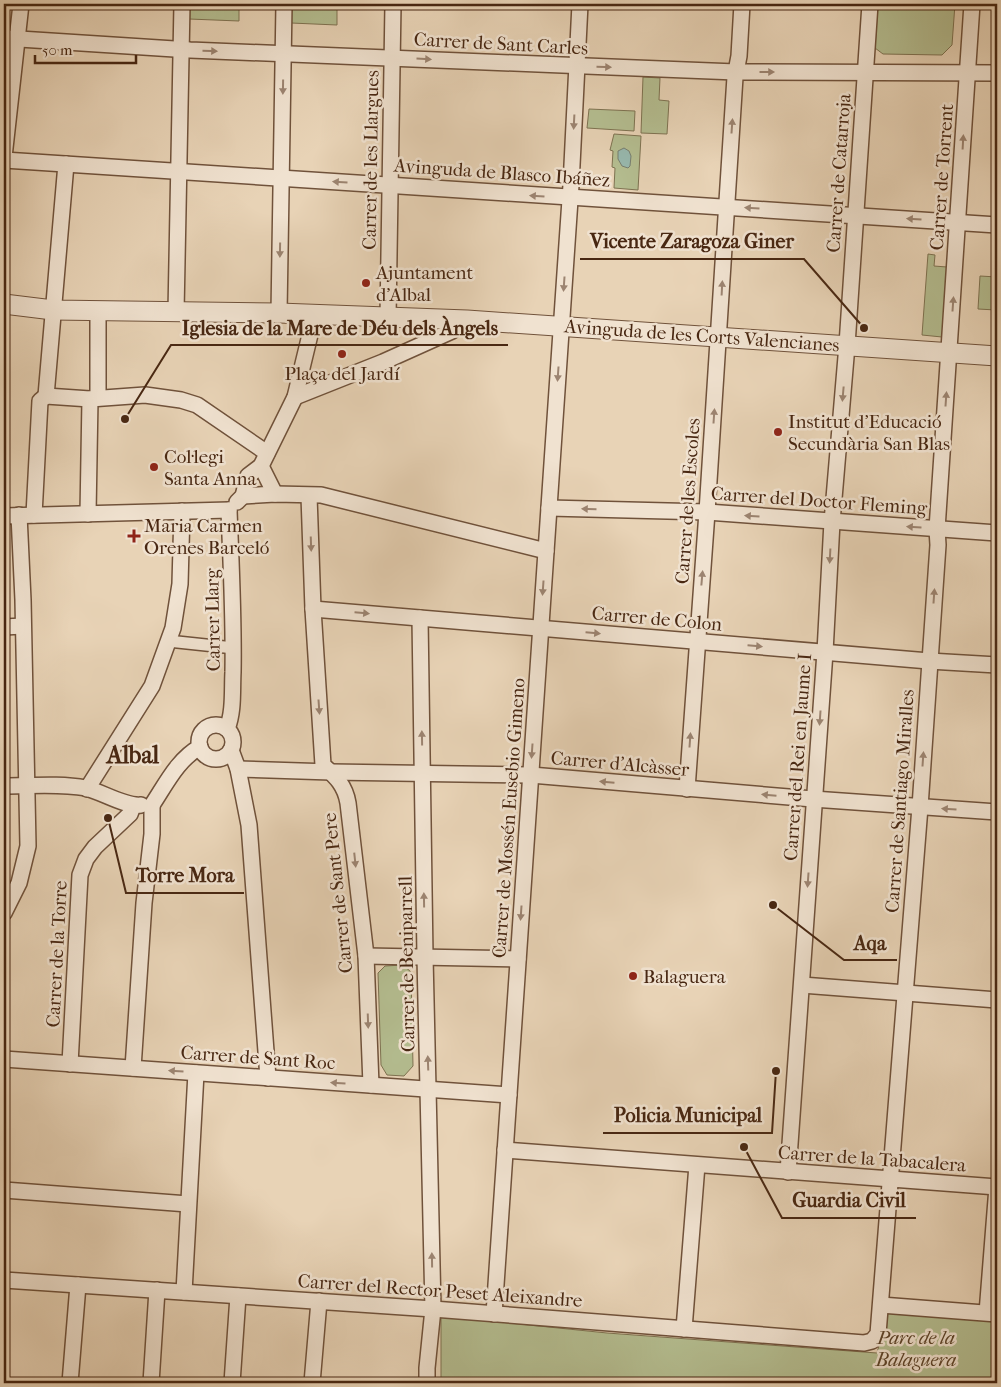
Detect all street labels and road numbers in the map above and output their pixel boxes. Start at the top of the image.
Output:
street label: Carrer de Sant Carles [413,28,589,60]
street label: Carrer de les Llargues [358,70,384,250]
street label: Carrer de Catarroja [822,93,856,253]
street label: Carrer de Torrent [926,103,958,251]
street label: Avinguda de Blasco Ibáñez [392,154,611,192]
street label: Avinguda de les Corts Valencianes [563,315,840,357]
street label: Carrer de les Escoles [671,417,705,585]
street label: Carrer del Doctor Fleming [710,482,929,520]
street label: Carrer Llarg [201,568,225,672]
street label: Carrer de Colon [591,602,723,636]
street label: Carrer del Rei en Jaume I [780,653,816,862]
street label: Carrer de Mossén Eusebio Gimeno [488,677,530,959]
street label: Carrer de Santiago Miralles [881,689,919,914]
street label: Carrer d'Alcàsser [550,747,691,781]
street label: Carrer de Sant Pere [319,812,357,974]
street label: Carrer de Beniparrell [394,876,420,1052]
street label: Carrer de la Torre [42,880,72,1028]
street label: Carrer de Sant Roc [180,1042,336,1074]
street label: Carrer de la Tabacalera [777,1141,967,1177]
street label: Carrer del Rector Peset Aleixandre [297,1270,583,1312]

